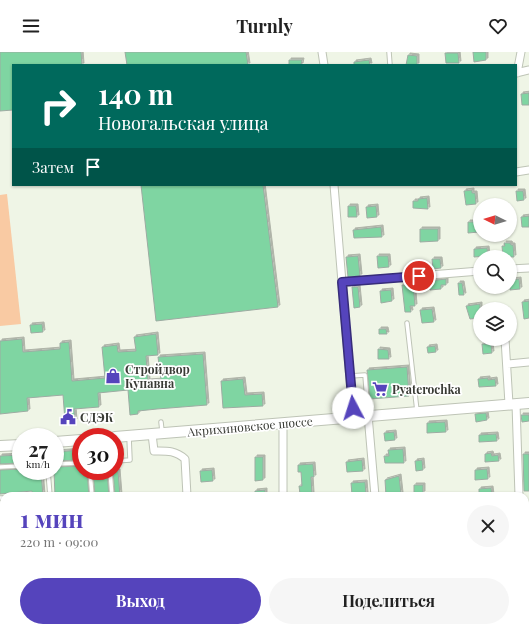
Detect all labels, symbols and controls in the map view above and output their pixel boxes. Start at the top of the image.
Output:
text: Turnly [236,14,293,38]
icon: menu [20,15,42,37]
icon: heart [487,15,509,37]
text: 140 m [98,75,173,112]
icon: right [32,80,84,132]
text: Новогальская улица [98,111,268,135]
icon: arrive [82,156,104,178]
text: Затем [32,157,74,177]
north arrow [473,198,517,242]
map controls [473,198,517,346]
button: search [473,250,517,294]
pin [402,259,436,293]
icon: arrive [408,265,430,287]
button: layers [473,302,517,346]
place label: Стройдвор Купавна [125,361,190,391]
shop icon: Стройдвор Купавна [104,367,122,385]
supermarket icon: Pyaterochka [371,380,389,398]
place label: Pyaterochka [392,381,462,397]
position arrow [332,387,374,429]
public building icon: СДЭК [59,408,77,426]
place label: СДЭК [80,409,114,425]
street label: Акрихиновское шоссе [186,413,313,440]
speed limit sign: 30 [72,428,124,480]
text: 27 [28,435,48,462]
text: km/h [26,457,50,471]
text: 1 мин [20,502,84,534]
button: close [467,505,509,547]
text: 220 m · 09:00 [20,533,98,550]
button: Выход [20,578,261,624]
button: Поделиться [269,578,509,624]

